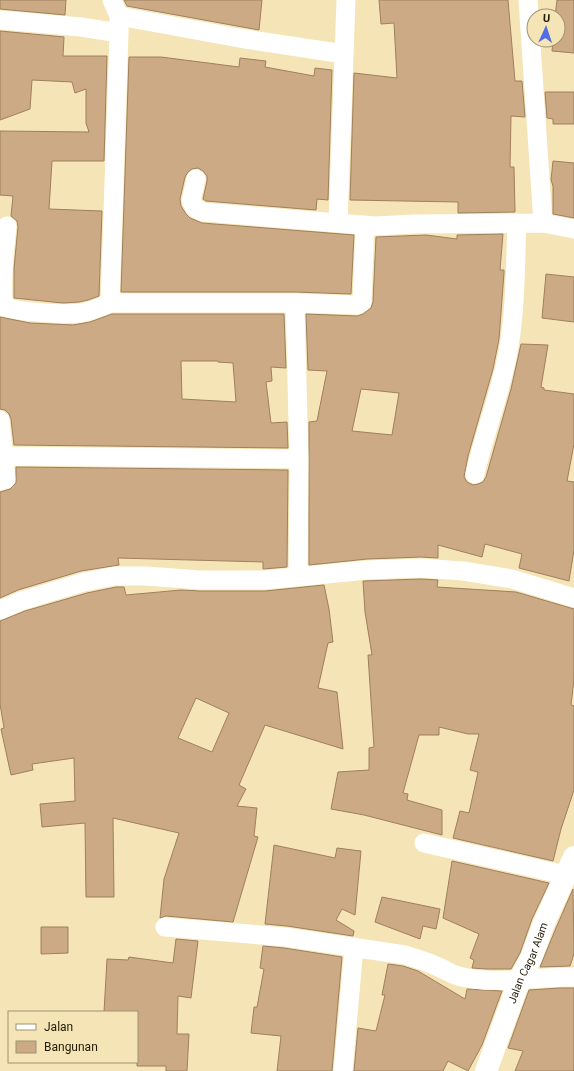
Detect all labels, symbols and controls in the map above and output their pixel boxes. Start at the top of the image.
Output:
north arrow [526,8,566,48]
text: U [543,12,550,25]
street label: Jalan Cagar Alam [506,921,551,1005]
legend [8,1011,138,1063]
text: Jalan [44,1020,73,1034]
text: Bangunan [44,1040,98,1054]

